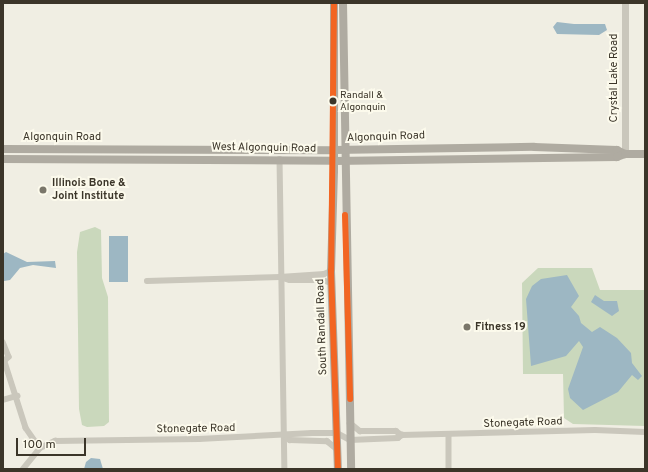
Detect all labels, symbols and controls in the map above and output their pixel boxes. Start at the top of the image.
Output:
street label: Crystal Lake Road [607,34,621,122]
place label: Randall & Algonquin [340,89,386,112]
marker: Randall & Algonquin [328,96,338,106]
street label: Algonquin Road [347,129,425,145]
street label: Algonquin Road [23,130,101,144]
street label: West Algonquin Road [211,140,317,156]
place label: Illinois Bone & Joint Institute [52,177,126,203]
marker: Illinois Bone & Joint Institute [37,184,49,196]
street label: South Randall Road [314,278,330,376]
place label: Fitness 19 [475,320,526,334]
marker: Fitness 19 [462,322,472,332]
street label: Stonegate Road [483,415,563,431]
street label: Stonegate Road [156,422,236,436]
scale bar [18,430,88,456]
text: 100 m [23,437,56,453]

